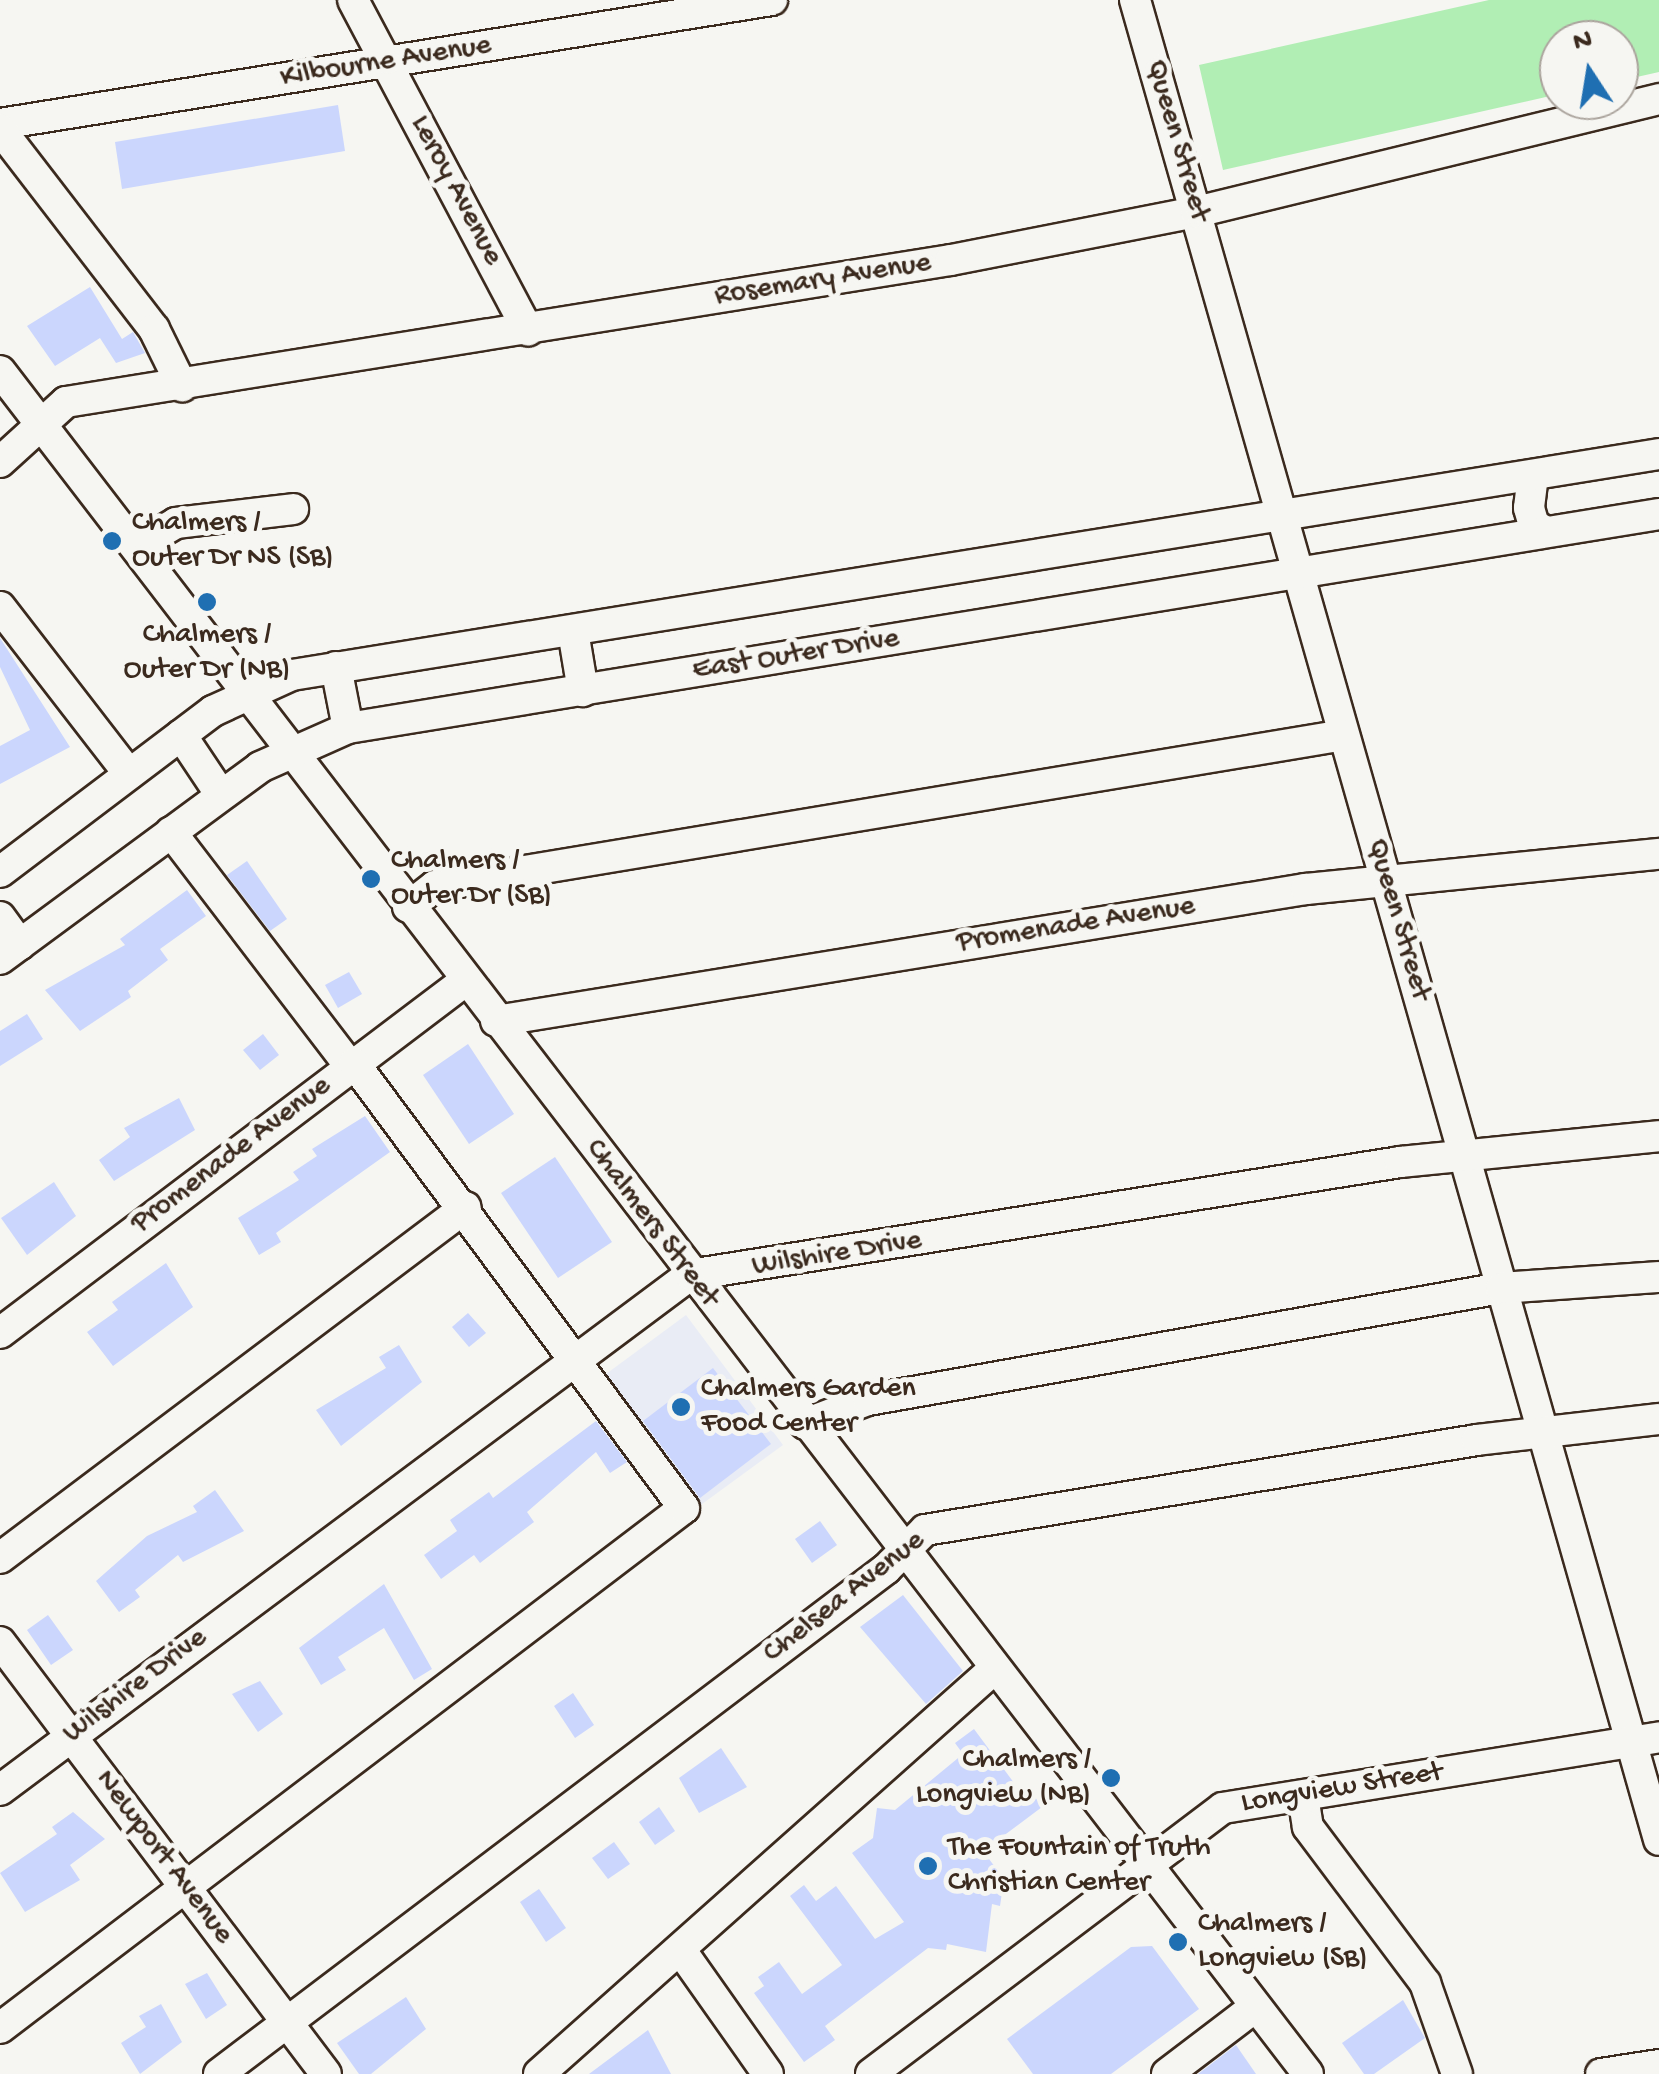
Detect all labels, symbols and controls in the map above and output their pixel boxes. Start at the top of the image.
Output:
north arrow [1539,20,1639,120]
text: N [1571,24,1595,60]
street label: Kilbourne Avenue [278,29,494,97]
street label: Queen Street [1136,56,1216,226]
street label: Leroy Avenue [400,110,510,272]
street label: Rosemary Avenue [712,246,934,316]
place label: Chalmers / Outer Dr NS (SB) [132,506,334,576]
marker: Chalmers / Outer Dr NS (SB) [101,530,123,552]
marker: Chalmers / Outer Dr (NB) [196,591,218,613]
place label: Chalmers / Outer Dr (NB) [124,618,290,688]
street label: East Outer Drive [690,622,902,690]
street label: Queen Street [1357,835,1437,1005]
place label: Chalmers / Outer Dr (SB) [391,844,552,914]
marker: Chalmers / Outer Dr (SB) [360,868,382,890]
street label: Promenade Avenue [954,889,1198,963]
street label: Promenade Avenue [125,1069,339,1243]
street label: Chalmers Street [576,1133,726,1315]
street label: Wilshire Drive [750,1224,924,1286]
place label: Chalmers Garden Food Center [701,1372,916,1442]
marker: Chalmers Garden Food Center [670,1396,692,1418]
street label: Chelsea Avenue [757,1524,933,1672]
street label: Wilshire Drive [57,1621,215,1753]
place label: Chalmers / Longview (NB) [916,1743,1091,1814]
street label: Longview Street [1239,1755,1445,1823]
street label: Newport Avenue [86,1764,240,1952]
marker: Chalmers / Longview (NB) [1100,1767,1122,1789]
place label: The Fountain of Truth Christian Center [948,1831,1211,1902]
marker: The Fountain of Truth Christian Center [917,1855,939,1877]
place label: Chalmers / Longview (SB) [1198,1907,1368,1978]
marker: Chalmers / Longview (SB) [1167,1931,1189,1953]

